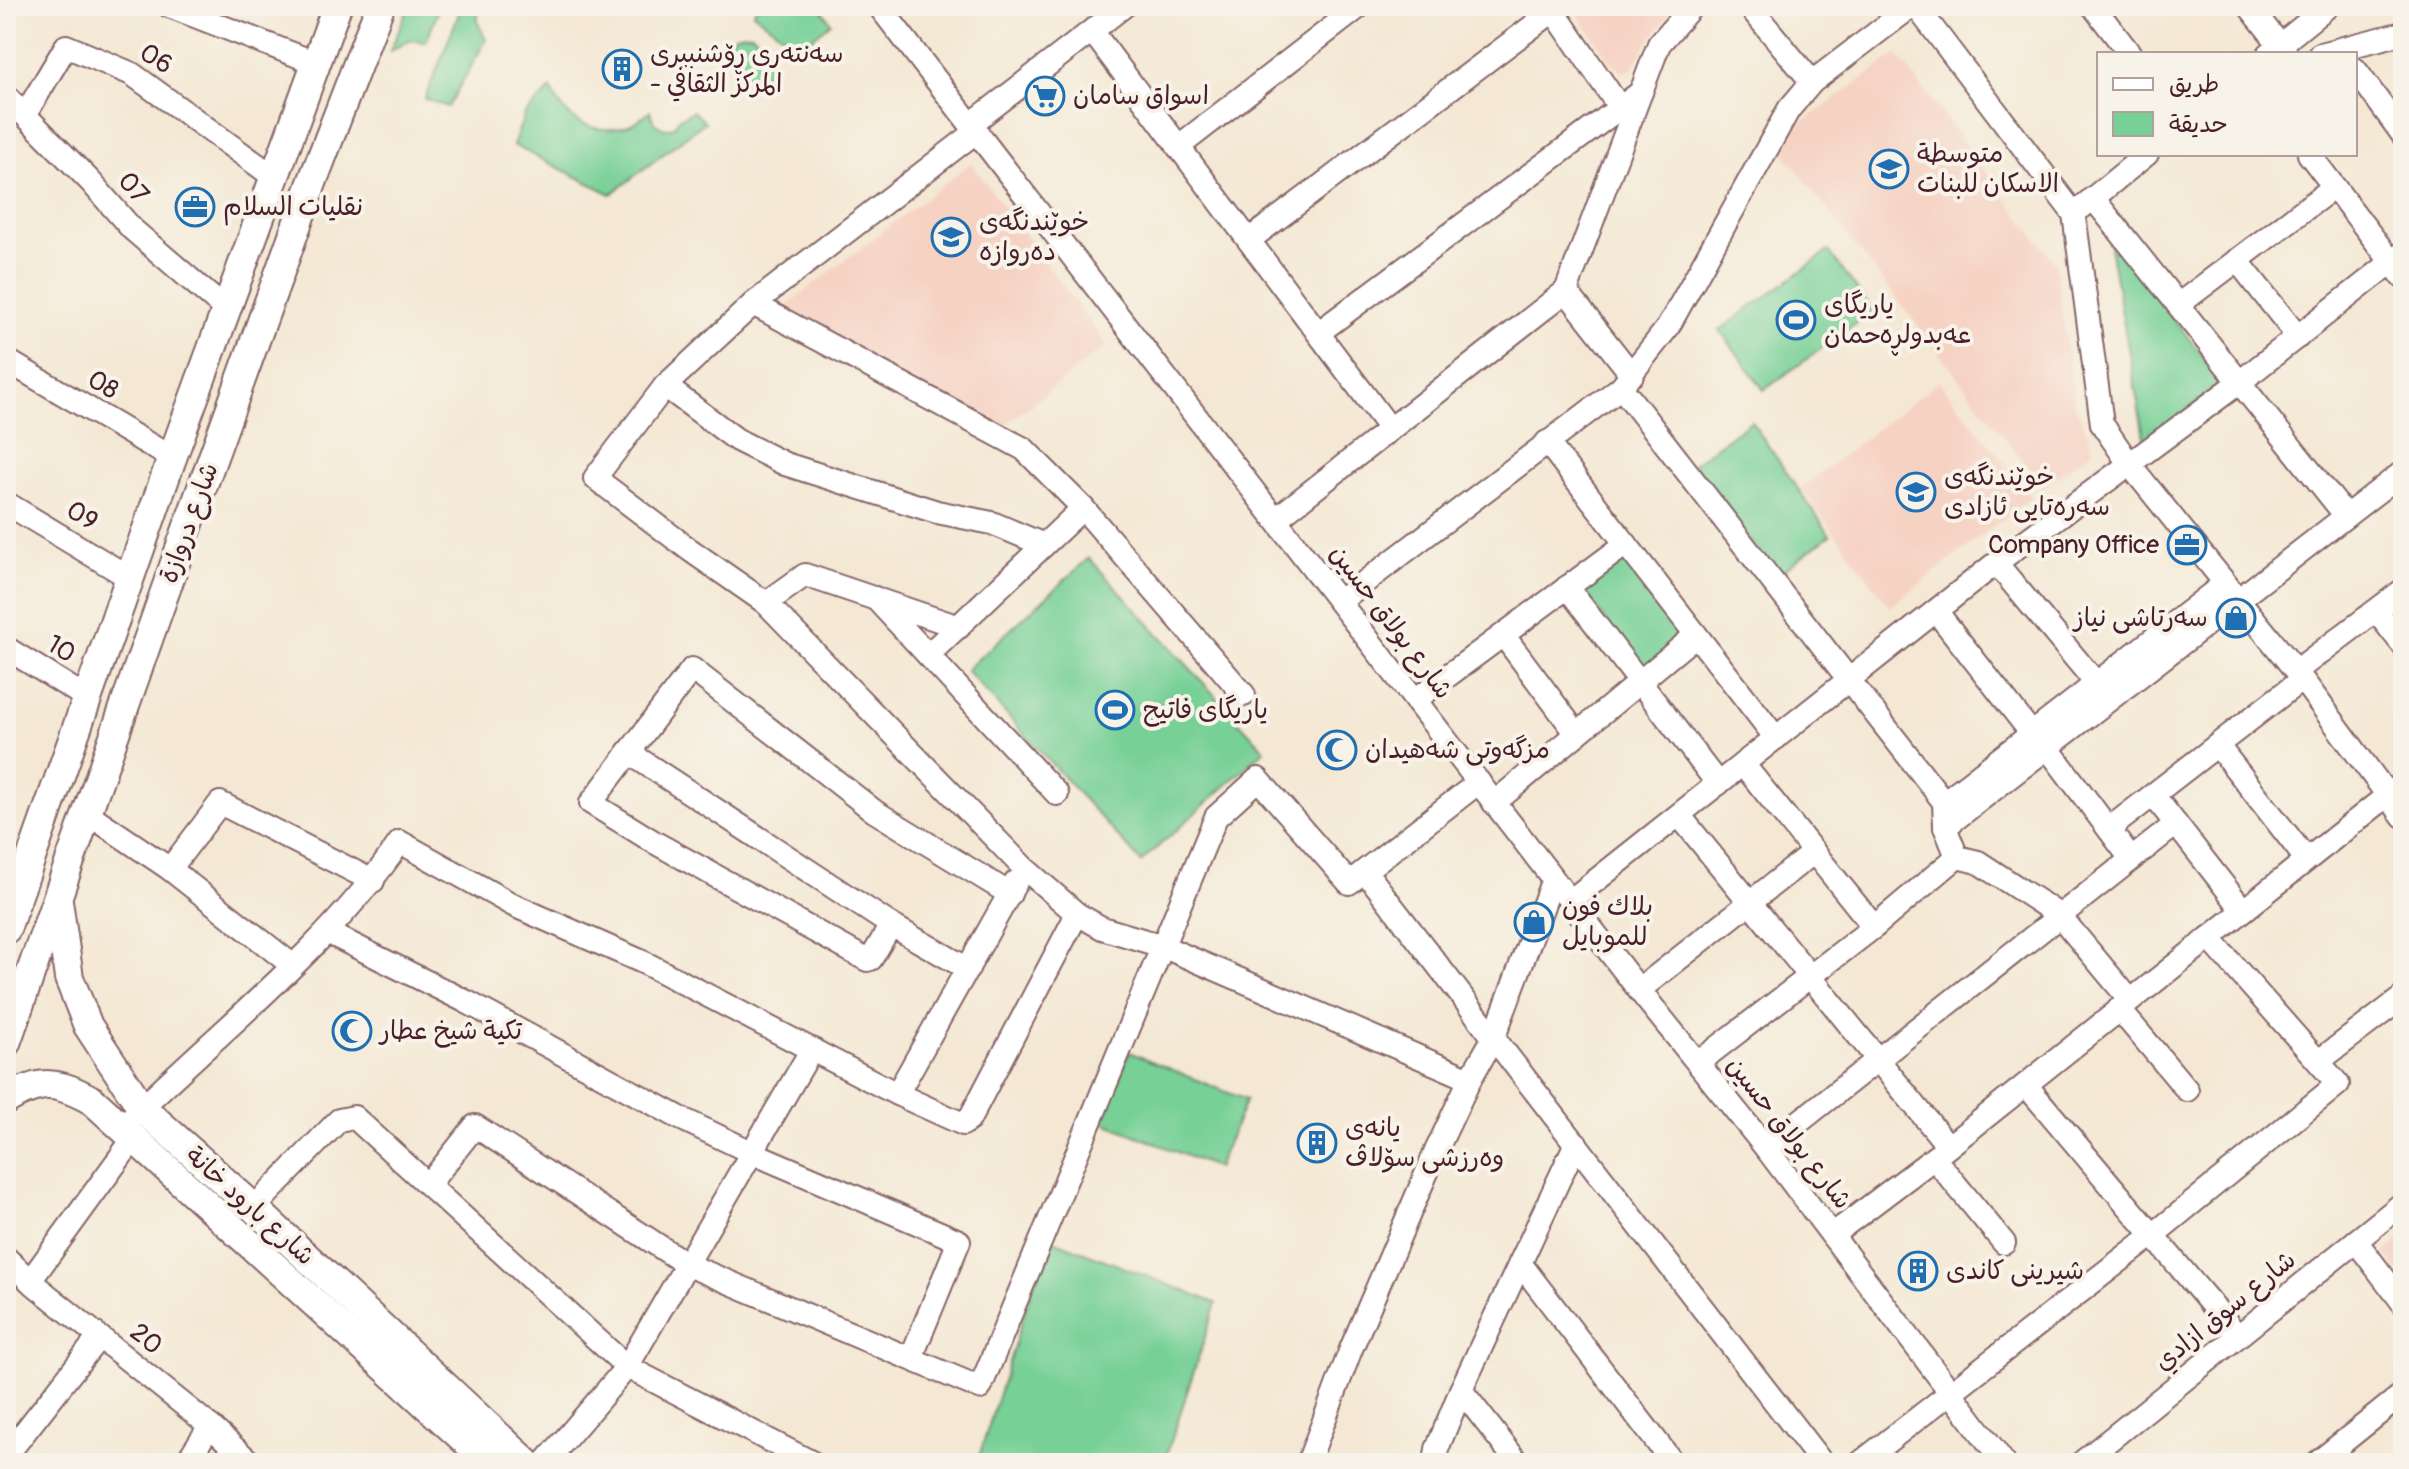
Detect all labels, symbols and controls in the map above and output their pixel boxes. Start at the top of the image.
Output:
street label: 06 [134,37,178,81]
place label: سەنتەری ڕۆشنبیری - المرکز الثقافي [650,38,844,102]
building icon: سەنتەری ڕۆشنبیری - المرکز الثقافي [601,48,643,90]
legend [2097,52,2357,156]
text: طريق [2169,70,2219,99]
supermarket icon: اسواق سامان [1024,75,1066,117]
place label: اسواق سامان [1073,80,1209,112]
text: حديقة [2169,110,2228,139]
place label: متوسطة الاسكان للبنات [1917,138,2059,200]
school or university icon: متوسطة الاسكان للبنات [1868,148,1910,190]
street label: 07 [111,166,156,211]
office icon: نقليات السلام [174,186,216,228]
place label: نقليات السلام [223,191,363,226]
place label: خوێندنگەی دەروازە [979,206,1089,268]
school or university icon: خوێندنگەی دەروازە [930,216,972,258]
place label: یاریگای عەبدولڕەحمان [1824,289,1971,356]
sports icon: یاریگای عەبدولڕەحمان [1775,299,1817,341]
street label: 08 [82,363,124,407]
street label: شارع دروازة [152,458,226,588]
place label: خوێندنگەی سەرەتایی ئازادی [1944,461,2110,523]
school or university icon: خوێندنگەی سەرەتایی ئازادی [1895,471,1937,513]
street label: 09 [60,494,104,538]
office icon: Company Office [2166,524,2208,566]
place label: Company Office [1988,529,2159,561]
street label: شارع بولاق حسين [1322,538,1460,706]
shop icon: سەرتاشی نیاز [2215,597,2257,639]
place label: سەرتاشی نیاز [2072,602,2208,634]
street label: 10 [41,628,81,670]
sports icon: یاریگای فاتیح [1094,689,1136,731]
place label: یاریگای فاتیح [1143,694,1268,727]
mosque icon: مزگەوتی شەهیدان [1316,729,1358,771]
place label: مزگەوتی شەهیدان [1365,734,1550,766]
place label: بلاك فون للموبايل [1562,891,1653,953]
shop icon: بلاك فون للموبايل [1513,901,1555,943]
mosque icon: تكية شيخ عطار [331,1010,373,1052]
place label: تكية شيخ عطار [378,1015,522,1048]
street label: شارع بولاق حسين [1719,1050,1859,1216]
place label: یانەی وەرزشی سۆلاڤ [1345,1112,1504,1174]
building icon: یانەی وەرزشی سۆلاڤ [1296,1122,1338,1164]
street label: شارع بارود خانة [178,1140,321,1273]
street label: شارع سوق ازادي [2148,1244,2304,1380]
building icon: شیرینی کاندی [1897,1250,1939,1292]
place label: شیرینی کاندی [1946,1255,2084,1287]
street label: 20 [123,1316,169,1362]

